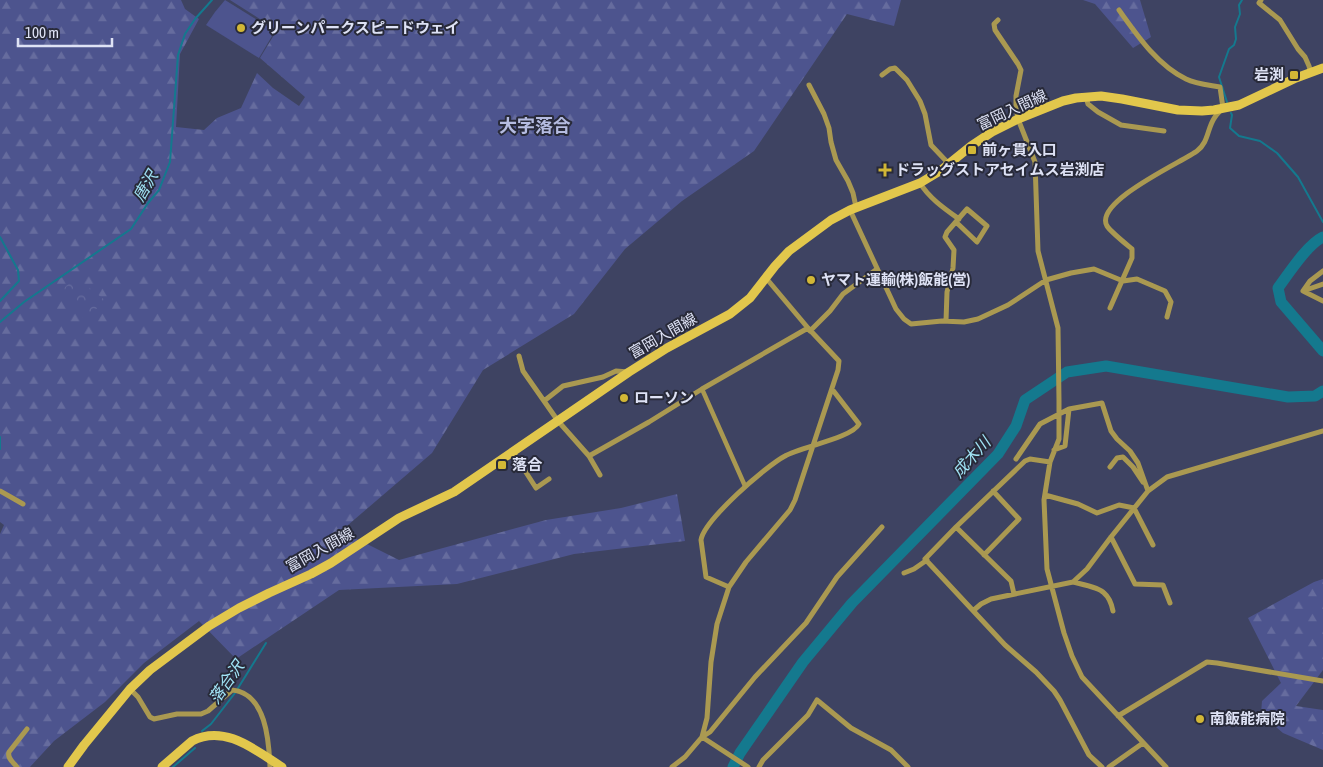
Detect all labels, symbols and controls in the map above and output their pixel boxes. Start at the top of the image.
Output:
scale bar [18,15,111,47]
place label: グリーンパークスピードウェイ [251,19,460,36]
marker: グリーンパークスピードウェイ [235,22,247,34]
text: 100 m [25,24,59,41]
place label: 岩渕 [1254,66,1284,83]
marker: 岩渕 [1288,69,1300,81]
street label: 富岡入間線 [974,86,1049,133]
district label: 大字落合 [499,115,571,136]
place label: 前ヶ貫入口 [982,141,1057,158]
marker: 前ヶ貫入口 [966,144,978,156]
place label: ドラッグストアセイムス岩渕店 [895,161,1104,178]
marker: ドラッグストアセイムス岩渕店 [879,164,891,176]
water label: 唐沢 [129,166,162,204]
place label: ヤマト運輸(株)飯能(営) [821,271,970,288]
marker: ヤマト運輸(株)飯能(営) [805,274,817,286]
street label: 富岡入間線 [626,309,699,362]
place label: ローソン [634,389,694,406]
marker: ローソン [618,392,630,404]
water label: 成木川 [948,432,995,481]
place label: 落合 [512,456,543,473]
marker: 落合 [496,459,508,471]
street label: 富岡入間線 [283,524,357,575]
water label: 落合沢 [205,656,248,707]
place label: 南飯能病院 [1210,710,1285,727]
marker: 南飯能病院 [1194,713,1206,725]

